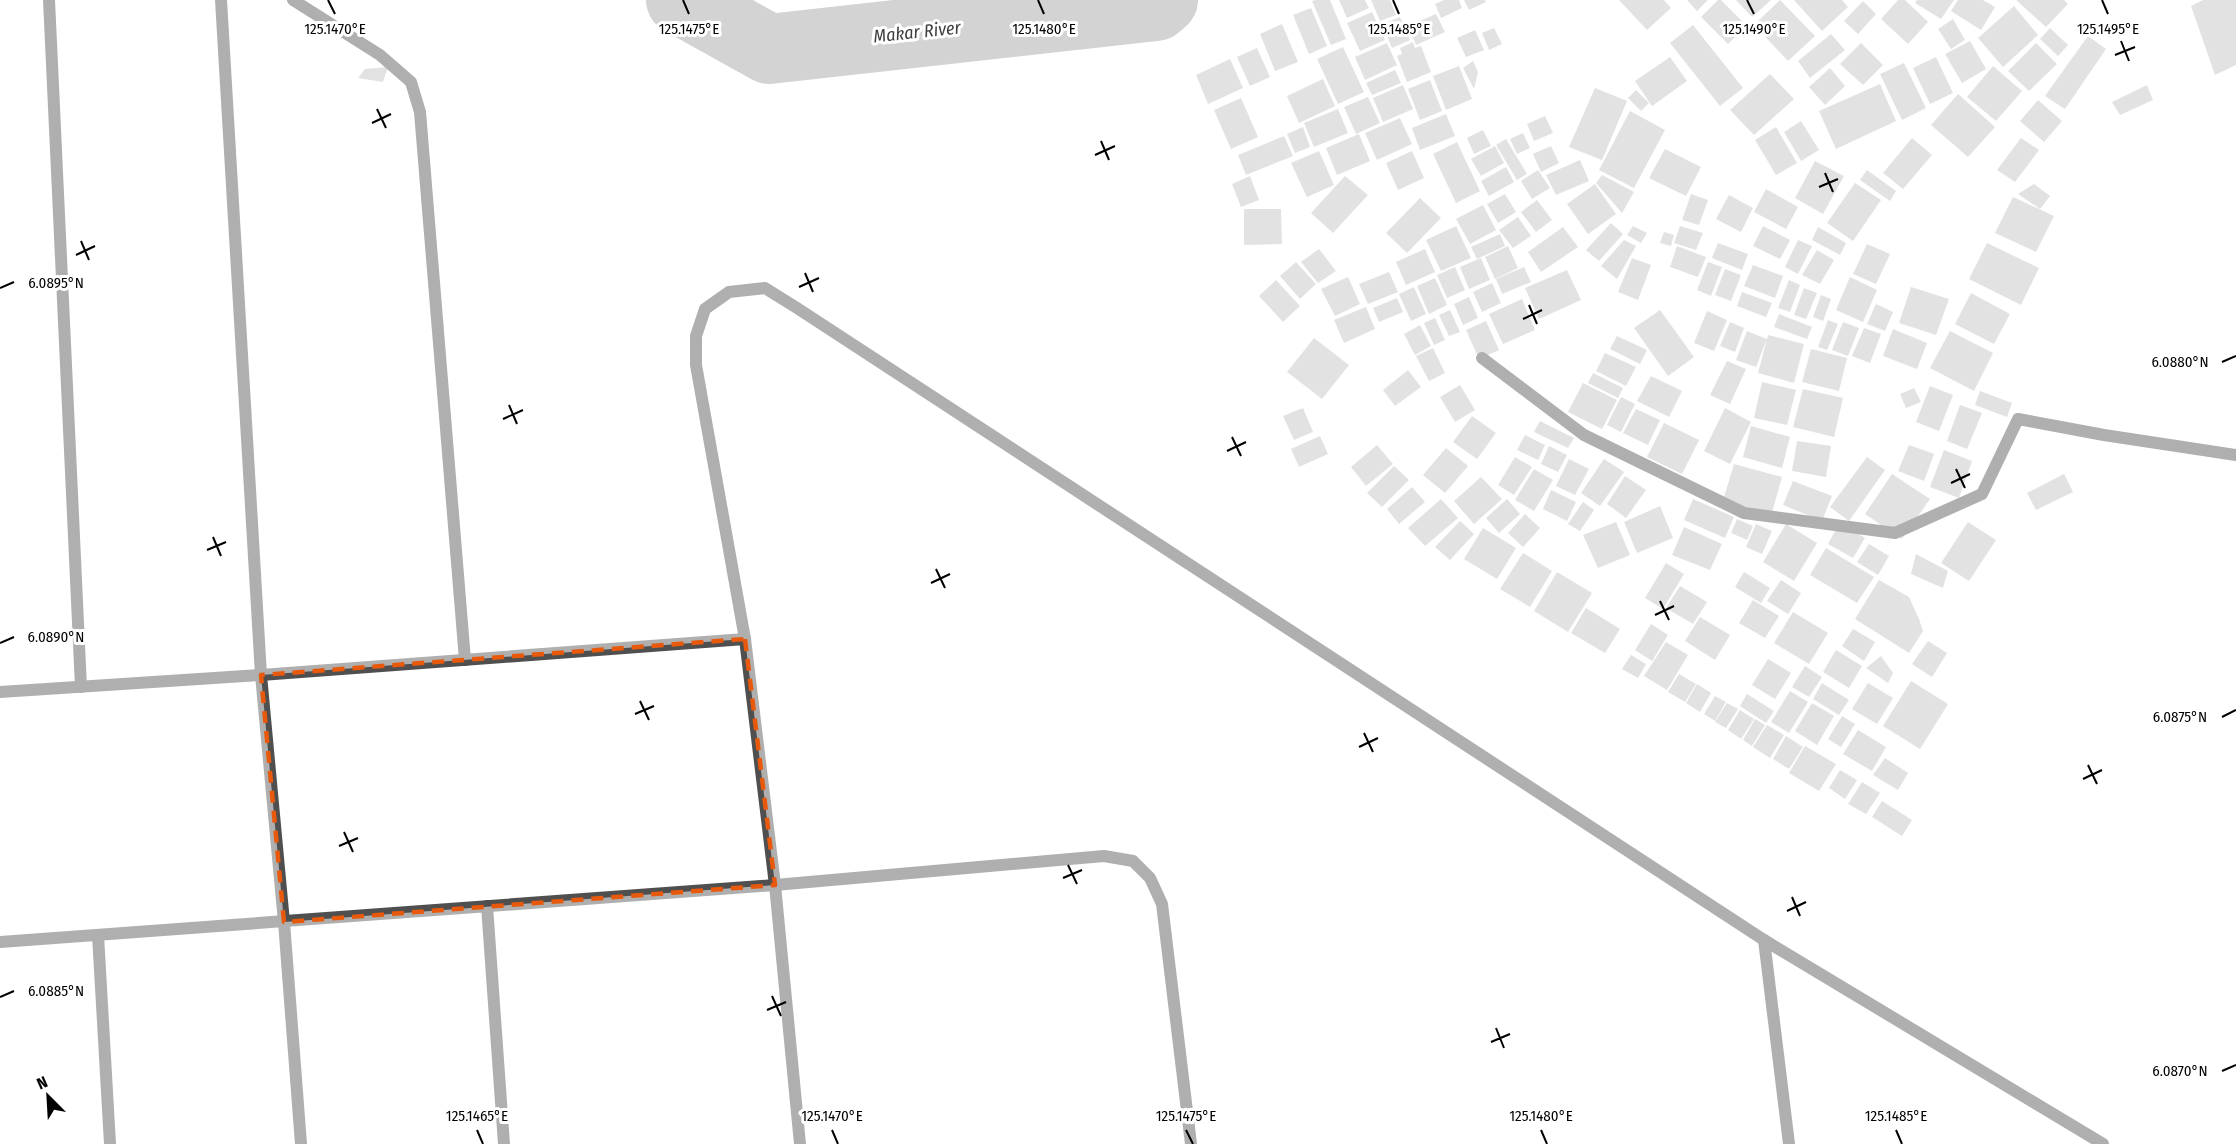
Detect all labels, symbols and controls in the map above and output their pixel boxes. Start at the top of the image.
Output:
water label: Makar River [872,16,962,48]
text: 125.1470°E [304,20,366,38]
text: 125.1475°E [659,20,719,38]
text: 125.1480°E [1012,20,1076,38]
text: 125.1485°E [1368,20,1430,38]
text: 125.1490°E [1722,20,1786,38]
text: 125.1495°E [2077,20,2139,38]
text: 6.0895°N [28,274,84,292]
text: 6.0880°N [2151,353,2209,371]
text: 6.0890°N [28,628,84,646]
text: 6.0875°N [2153,708,2207,726]
text: 6.0885°N [28,982,84,1000]
text: 6.0870°N [2152,1062,2208,1080]
north arrow [18,1066,78,1126]
text: N [34,1072,50,1093]
text: 125.1465°E [446,1107,508,1125]
text: 125.1470°E [801,1107,863,1125]
text: 125.1475°E [1156,1107,1216,1125]
text: 125.1480°E [1509,1107,1573,1125]
text: 125.1485°E [1865,1107,1927,1125]

